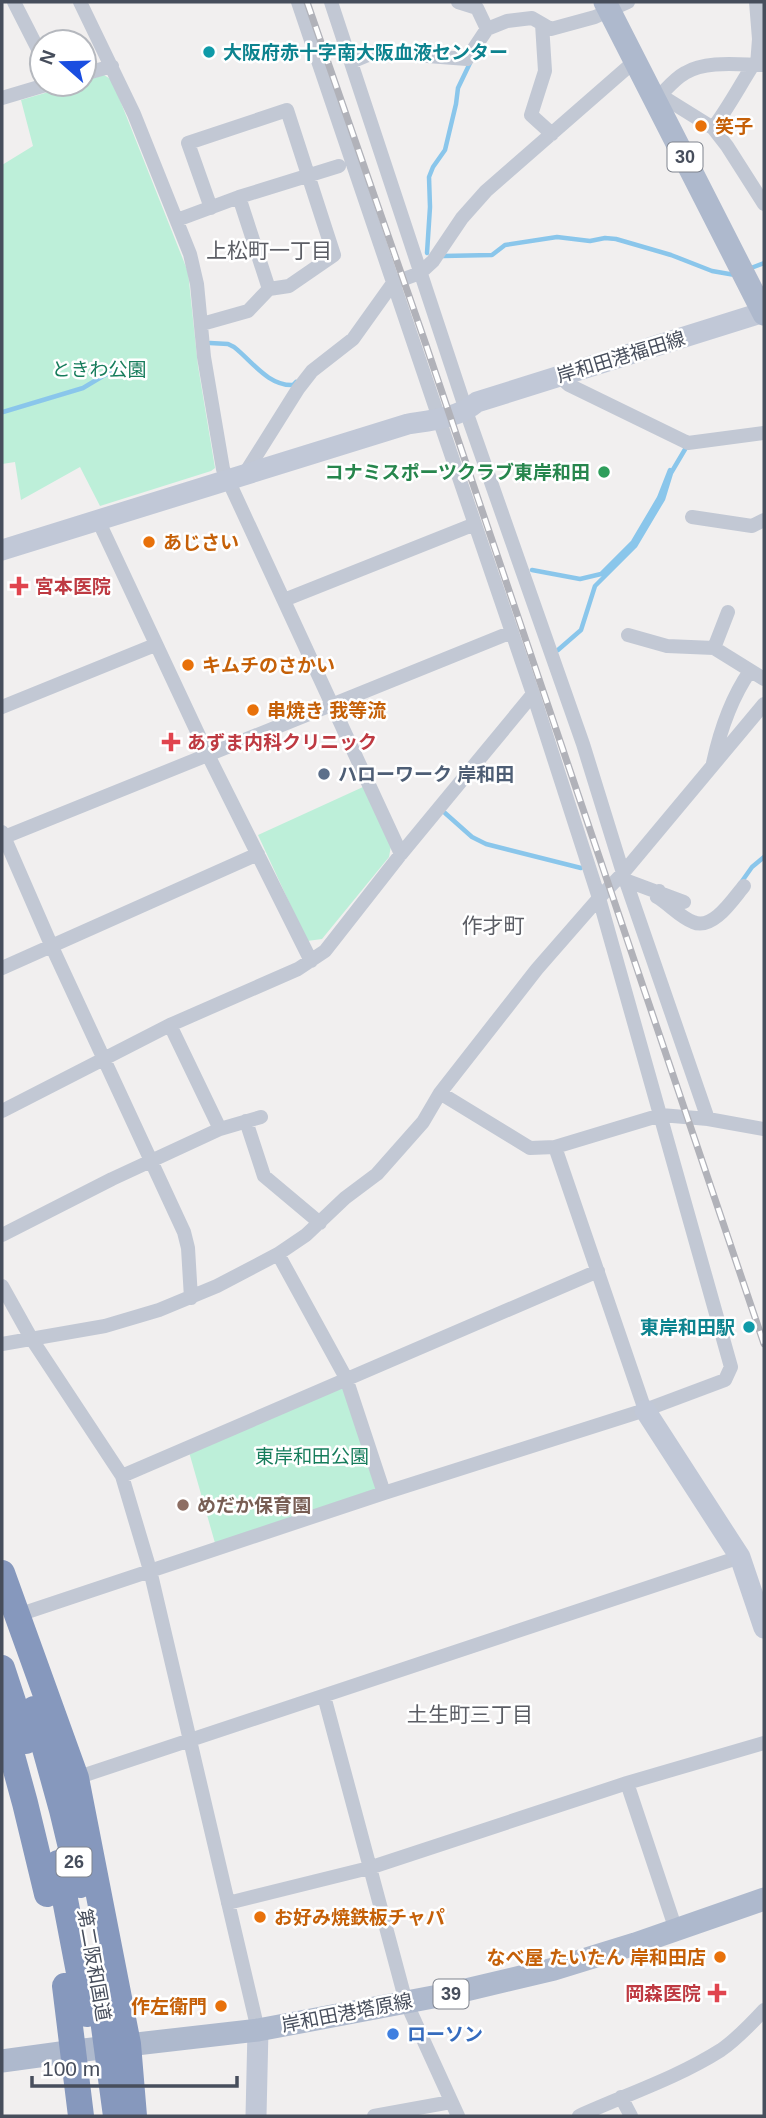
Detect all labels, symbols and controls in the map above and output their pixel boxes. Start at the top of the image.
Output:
north arrow [28,28,98,98]
place label: 大阪府赤十字南大阪血液センター [223,42,508,63]
marker: 大阪府赤十字南大阪血液センター [201,44,217,60]
text: N [35,47,60,67]
place label: 笑子 [715,116,753,137]
marker: 笑子 [693,118,709,134]
road number: 30 [668,142,702,172]
district label: 上松町一丁目 [206,239,332,262]
street label: 岸和田港福田線 [554,328,688,386]
park label: ときわ公園 [51,359,147,380]
place label: コナミスポーツクラブ東岸和田 [324,462,590,483]
marker: コナミスポーツクラブ東岸和田 [596,464,612,480]
place label: あじさい [163,532,239,553]
marker: あじさい [141,534,157,550]
marker: 宮本医院 [9,576,29,596]
place label: 宮本医院 [35,576,111,597]
place label: キムチのさかい [202,655,335,676]
marker: キムチのさかい [180,657,196,673]
place label: 串焼き 我等流 [267,700,386,721]
marker: 串焼き 我等流 [245,702,261,718]
marker: あずま内科クリニック [161,732,181,752]
place label: あずま内科クリニック [187,732,377,753]
place label: ハローワーク 岸和田 [338,764,514,785]
marker: ハローワーク 岸和田 [316,766,332,782]
district label: 作才町 [462,914,525,937]
place label: 東岸和田駅 [640,1317,735,1338]
marker: 東岸和田駅 [741,1319,757,1335]
park label: 東岸和田公園 [255,1446,369,1467]
place label: めだか保育園 [197,1495,311,1516]
marker: めだか保育園 [175,1497,191,1513]
district label: 土生町三丁目 [407,1703,533,1726]
road number: 26 [56,1848,92,1876]
street label: 第二阪和国道 [74,1907,114,2023]
place label: お好み焼鉄板チャパ [274,1907,445,1928]
marker: お好み焼鉄板チャパ [252,1909,268,1925]
place label: なべ屋 たいたん 岸和田店 [486,1947,706,1968]
marker: なべ屋 たいたん 岸和田店 [712,1949,728,1965]
road number: 39 [434,1980,468,2008]
place label: 岡森医院 [625,1983,701,2004]
marker: 岡森医院 [707,1983,727,2003]
street label: 岸和田港塔原線 [280,1990,414,2036]
place label: 作左衛門 [131,1996,207,2017]
marker: 作左衛門 [213,1998,229,2014]
place label: ローソン [407,2024,483,2045]
marker: ローソン [385,2026,401,2042]
scale bar [32,2044,236,2088]
text: 100 m [42,2057,100,2080]

